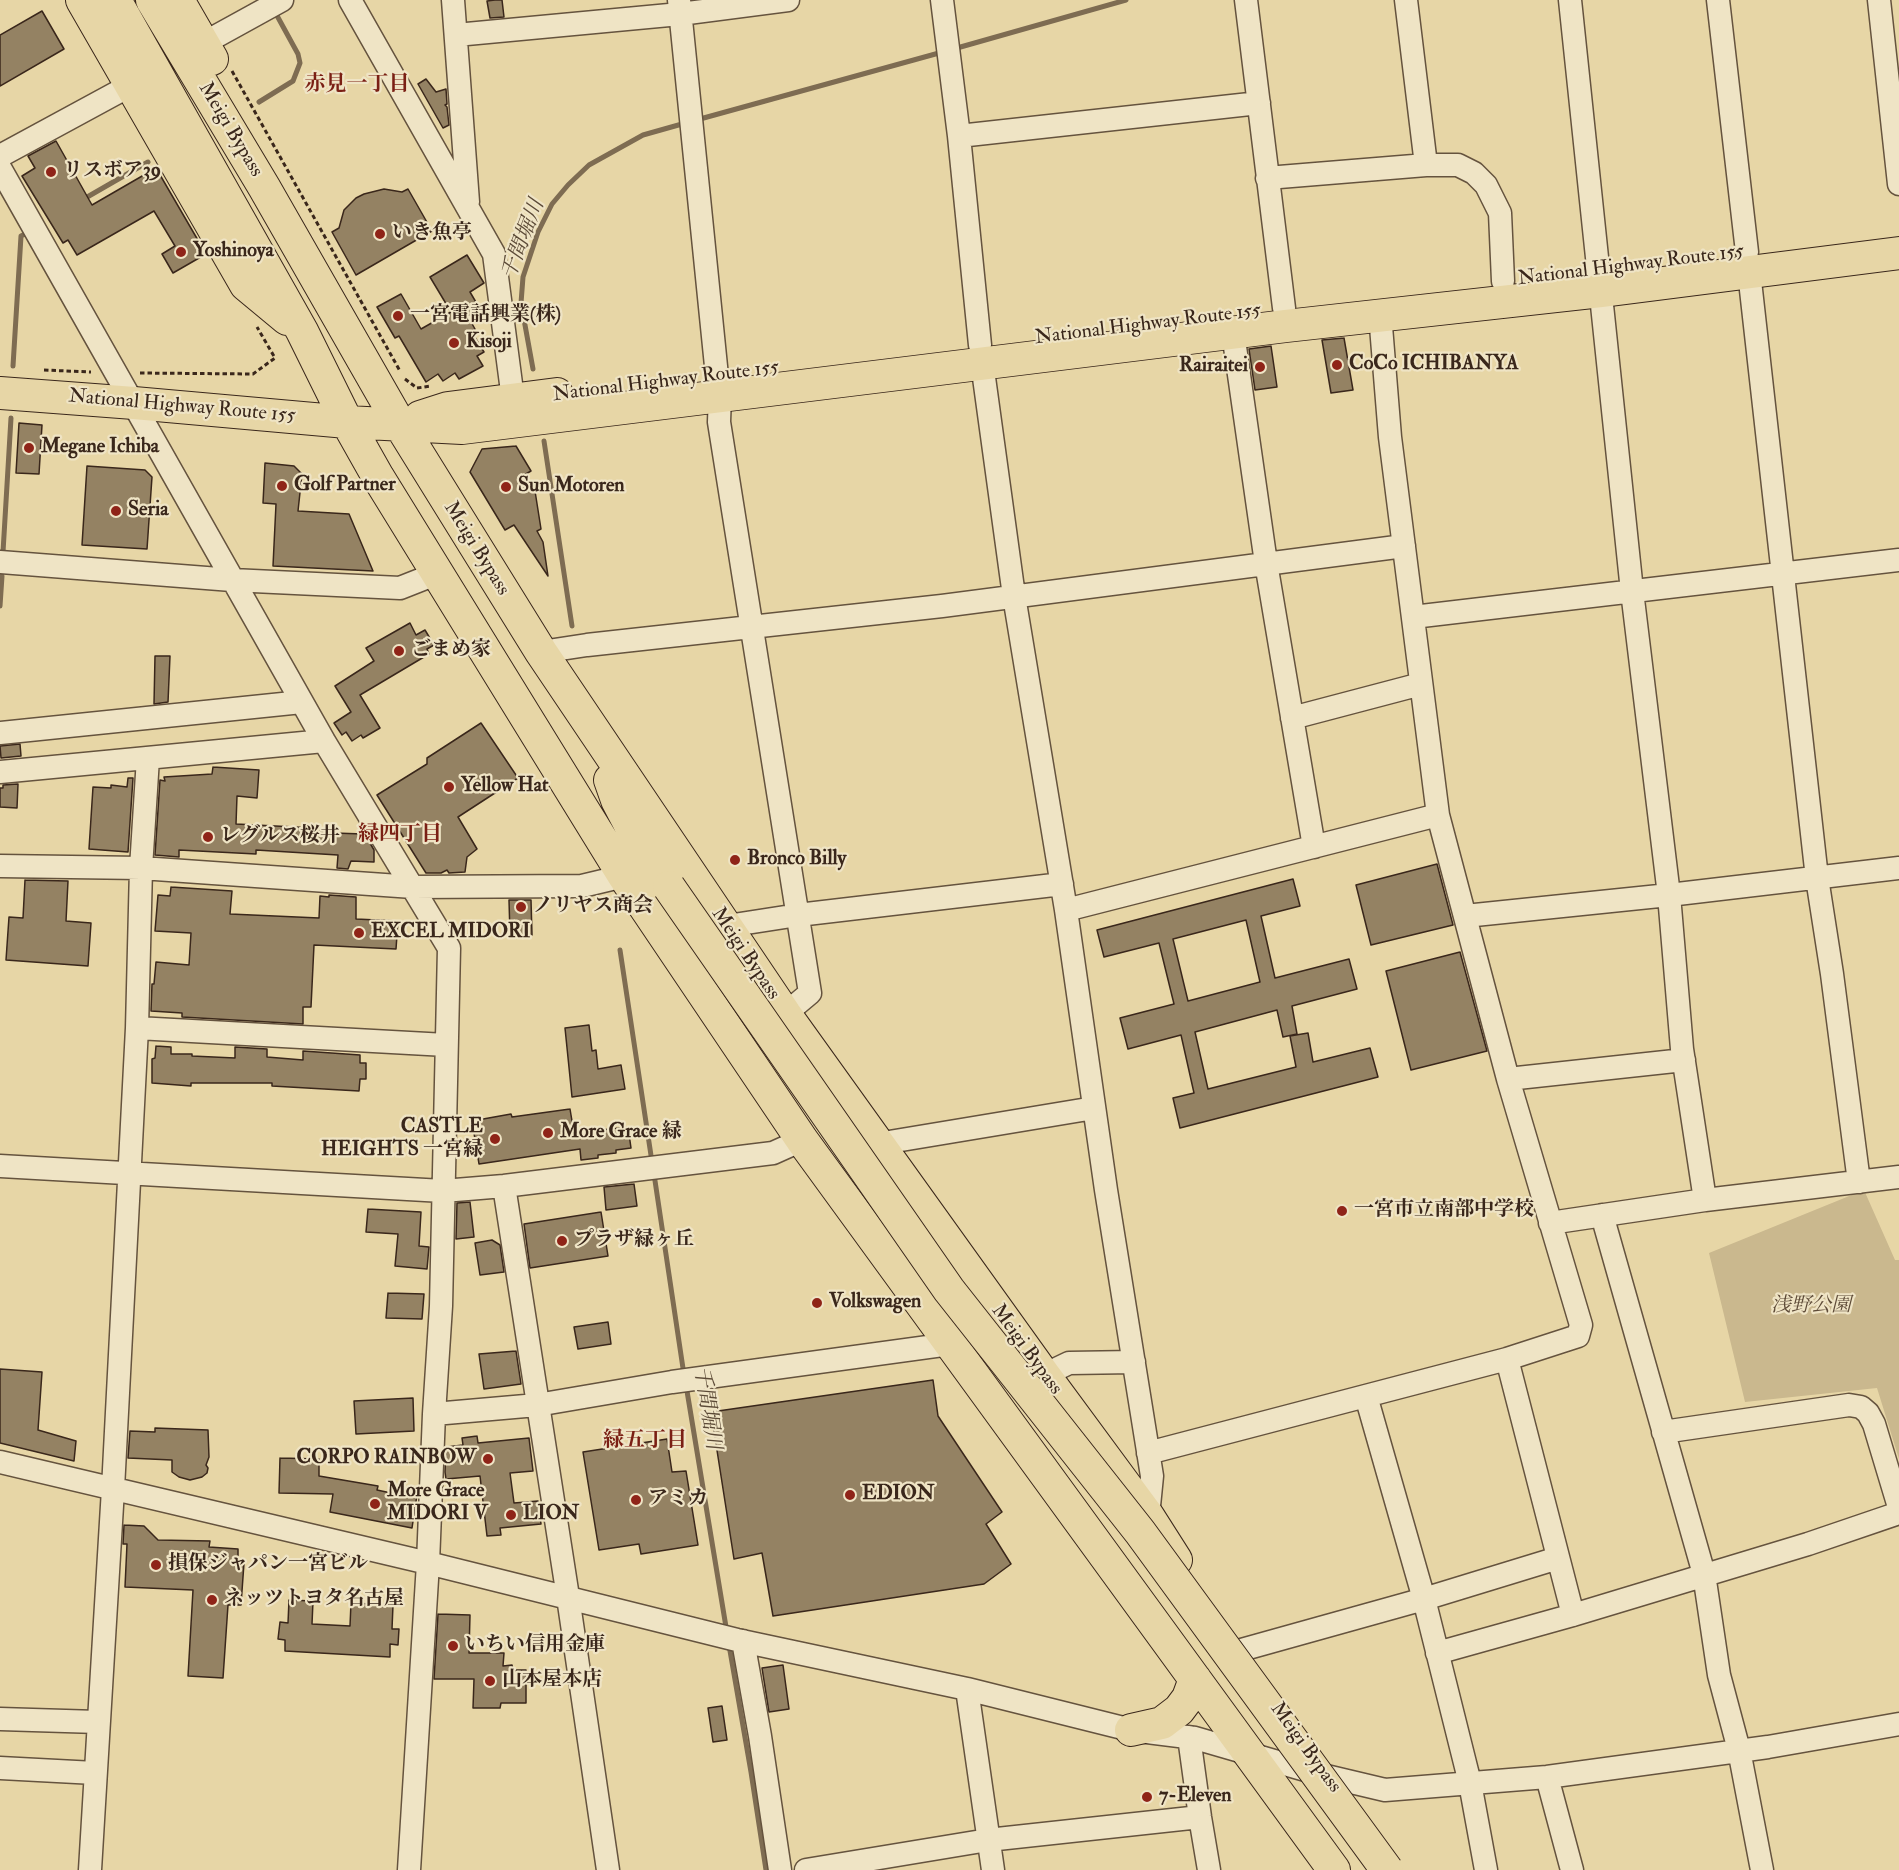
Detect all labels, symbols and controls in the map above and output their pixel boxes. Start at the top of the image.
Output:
district label: 赤見一丁目 [305,72,409,98]
street label: Meigi Bypass [192,78,268,182]
place label: リスボア39 [63,160,161,184]
marker: リスボア39 [44,165,58,179]
water label: 千間堀川 [497,196,551,284]
place label: いき魚亭 [392,222,472,246]
marker: いき魚亭 [373,227,387,241]
place label: Yoshinoya [193,240,274,264]
street label: National Highway Route 155 [1517,240,1745,292]
marker: Yoshinoya [174,245,188,259]
street label: National Highway Route 155 [1034,299,1262,351]
place label: 一宮電話興業(株) [410,304,561,328]
marker: 一宮電話興業(株) [391,309,405,323]
place label: Kisoji [466,331,512,355]
marker: Kisoji [447,336,461,350]
place label: CoCo ICHIBANYA [1349,353,1519,377]
place label: Rairaitei [1179,355,1248,379]
street label: National Highway Route 155 [552,356,780,408]
marker: CoCo ICHIBANYA [1330,358,1344,372]
marker: Rairaitei [1253,360,1267,374]
street label: National Highway Route 155 [68,385,296,429]
place label: Megane Ichiba [41,436,159,460]
marker: Megane Ichiba [22,441,36,455]
place label: Golf Partner [294,474,396,498]
place label: Sun Motoren [518,475,625,499]
marker: Golf Partner [275,479,289,493]
marker: Sun Motoren [499,480,513,494]
street label: Meigi Bypass [438,498,514,600]
place label: Seria [128,499,168,523]
marker: Seria [109,504,123,518]
place label: ごまめ家 [411,639,491,663]
marker: ごまめ家 [392,644,406,658]
place label: Yellow Hat [461,775,549,799]
marker: Yellow Hat [442,780,456,794]
district label: 緑四丁目 [358,822,442,848]
place label: レグルス桜井 [220,825,340,849]
marker: レグルス桜井 [201,830,215,844]
place label: Bronco Billy [747,848,846,872]
marker: Bronco Billy [728,853,742,867]
place label: ノリヤス商会 [533,895,653,919]
marker: ノリヤス商会 [514,900,528,914]
street label: Meigi Bypass [705,903,785,1005]
place label: EXCEL MIDORI [371,921,530,945]
marker: EXCEL MIDORI [352,926,366,940]
place label: CASTLE HEIGHTS 一宮緑 [321,1116,483,1163]
place label: More Grace 緑 [560,1121,682,1145]
marker: More Grace 緑 [541,1126,555,1140]
marker: CASTLE HEIGHTS 一宮緑 [488,1132,502,1146]
place label: 一宮市立南部中学校 [1354,1199,1534,1223]
marker: 一宮市立南部中学校 [1335,1204,1349,1218]
place label: プラザ緑ヶ丘 [574,1229,694,1253]
marker: プラザ緑ヶ丘 [555,1234,569,1248]
place label: Volkswagen [829,1291,921,1315]
park label: 浅野公園 [1771,1295,1851,1319]
marker: Volkswagen [810,1296,824,1310]
street label: Meigi Bypass [985,1300,1067,1400]
water label: 千間堀川 [687,1365,725,1451]
district label: 緑五丁目 [603,1428,687,1454]
place label: CORPO RAINBOW [297,1447,476,1471]
marker: CORPO RAINBOW [481,1452,495,1466]
place label: More Grace MIDORI V [387,1480,487,1527]
place label: EDION [862,1483,934,1507]
place label: アミカ [648,1488,708,1512]
marker: EDION [843,1488,857,1502]
marker: アミカ [629,1493,643,1507]
marker: More Grace MIDORI V [368,1497,382,1511]
place label: LION [523,1503,579,1527]
marker: LION [504,1508,518,1522]
place label: 損保ジャパン一宮ビル [168,1553,368,1577]
marker: 損保ジャパン一宮ビル [149,1558,163,1572]
place label: ネッツトヨタ名古屋 [224,1588,404,1612]
marker: ネッツトヨタ名古屋 [205,1593,219,1607]
place label: いちい信用金庫 [465,1634,605,1658]
marker: いちい信用金庫 [446,1639,460,1653]
place label: 山本屋本店 [502,1669,602,1693]
marker: 山本屋本店 [483,1674,497,1688]
street label: Meigi Bypass [1264,1698,1346,1798]
place label: 7-Eleven [1159,1785,1232,1809]
marker: 7-Eleven [1140,1790,1154,1804]

